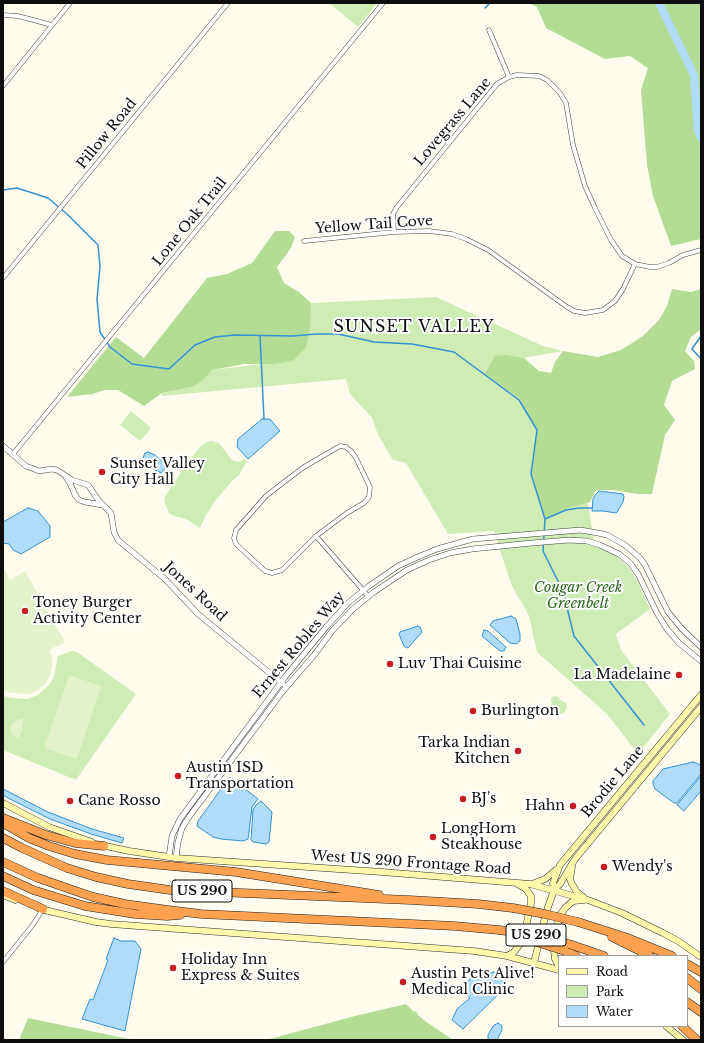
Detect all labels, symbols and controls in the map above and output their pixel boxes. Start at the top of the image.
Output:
street label: Lovegrass Lane [411,74,495,170]
street label: Pillow Road [74,95,140,173]
street label: Lone Oak Trail [149,175,231,269]
street label: Yellow Tail Cove [315,213,433,237]
district label: SUNSET VALLEY [333,317,495,337]
place label: Sunset Valley City Hall [110,456,205,488]
marker: Sunset Valley City Hall [97,467,107,477]
street label: Jones Road [160,559,230,625]
park label: Cougar Creek Greenbelt [534,580,622,612]
street label: Ernest Robles Way [250,588,348,702]
place label: Toney Burger Activity Center [33,595,142,628]
marker: Toney Burger Activity Center [20,606,30,616]
place label: Luv Thai Cuisine [398,656,522,672]
marker: Luv Thai Cuisine [385,659,395,669]
place label: La Madelaine [574,667,671,683]
marker: La Madelaine [674,670,684,680]
place label: Burlington [481,703,559,719]
marker: Burlington [468,706,478,716]
place label: Tarka Indian Kitchen [418,735,510,768]
street label: Brodie Lane [578,743,648,821]
marker: Tarka Indian Kitchen [513,746,523,756]
place label: Austin ISD Transportation [186,760,294,792]
marker: Austin ISD Transportation [173,771,183,781]
place label: BJ's [471,791,496,807]
place label: Cane Rosso [78,793,161,809]
marker: BJ's [458,794,468,804]
marker: Cane Rosso [65,796,75,806]
place label: Hahn [525,798,565,814]
marker: Hahn [568,801,578,811]
place label: LongHorn Steakhouse [441,821,522,854]
marker: LongHorn Steakhouse [428,832,438,842]
street label: West US 290 Frontage Road [310,848,512,878]
place label: Wendy's [612,859,673,875]
marker: Wendy's [599,862,609,872]
road number: US 290 [172,880,232,902]
road number: US 290 [506,924,566,946]
place label: Holiday Inn Express & Suites [181,952,300,984]
legend [558,955,688,1027]
marker: Holiday Inn Express & Suites [168,963,178,973]
text: Road [596,964,628,979]
place label: Austin Pets Alive! Medical Clinic [411,966,535,998]
marker: Austin Pets Alive! Medical Clinic [398,977,408,987]
text: Park [596,984,624,999]
text: Water [596,1004,633,1019]

